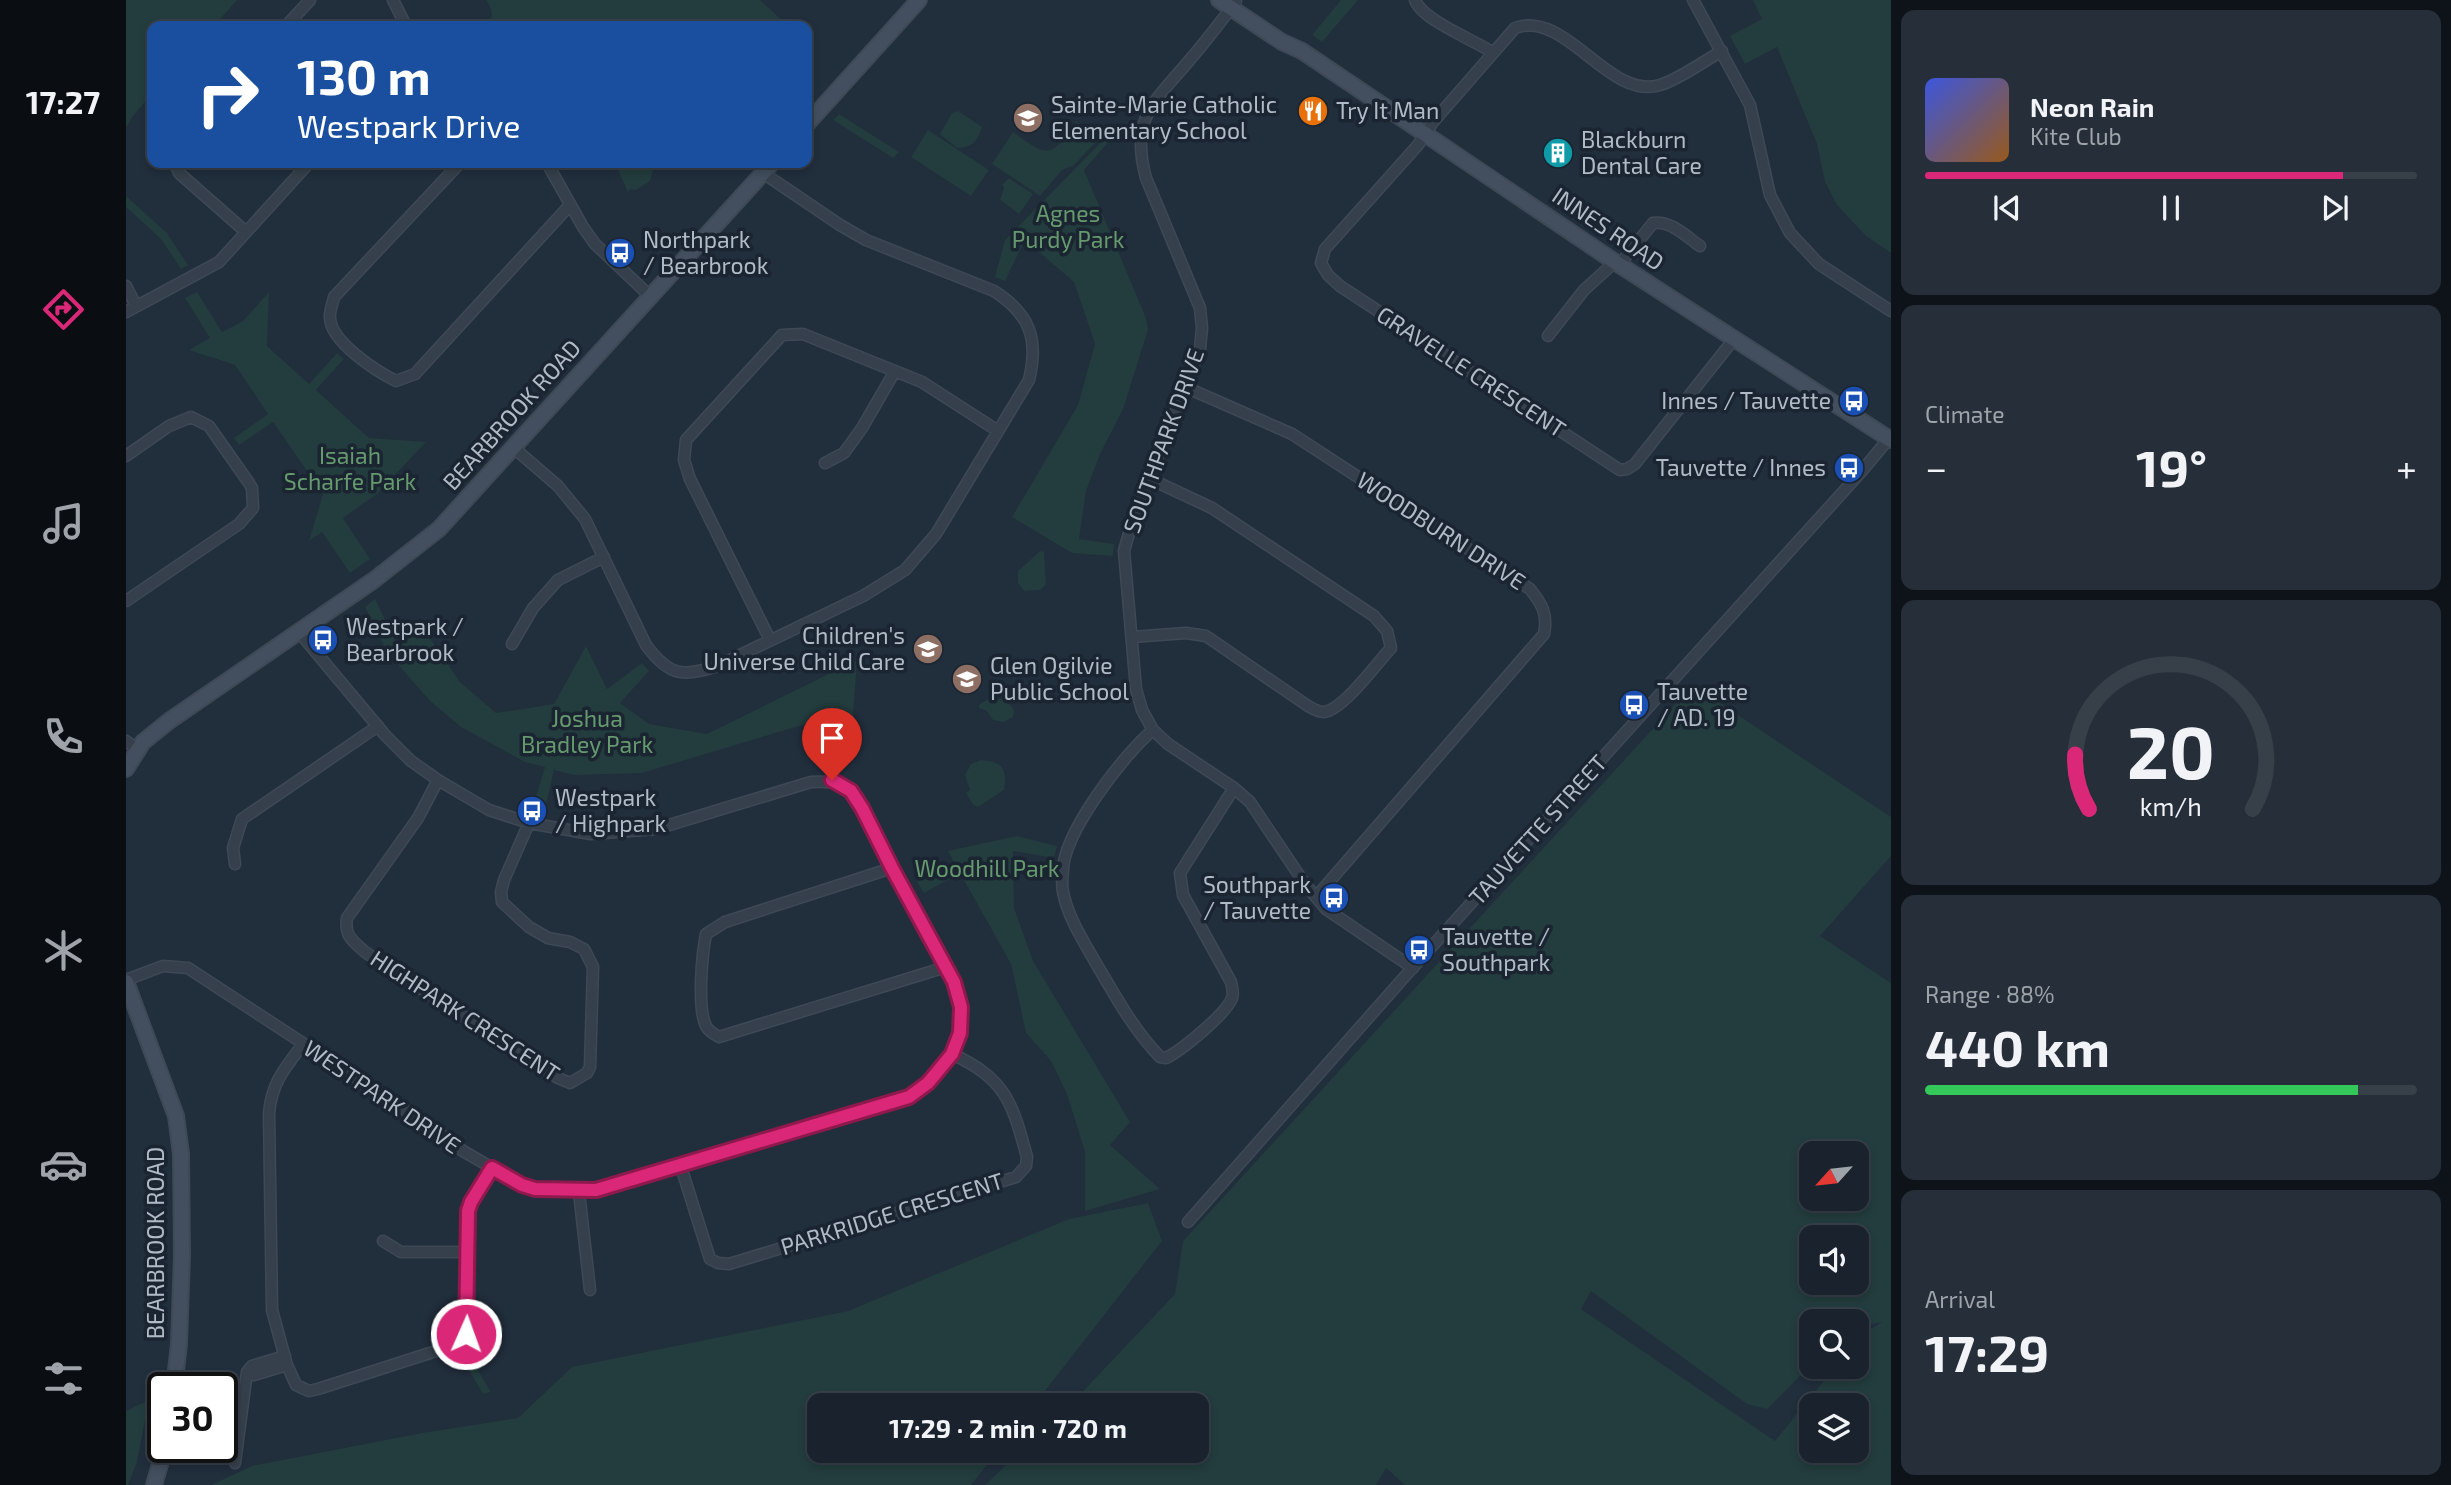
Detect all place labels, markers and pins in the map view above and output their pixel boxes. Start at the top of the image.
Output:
place label: Sainte-Marie Catholic Elementary School [1051,90,1277,144]
restaurant icon: Try It Man [1296,94,1330,128]
place label: Try It Man [1336,96,1439,124]
school or university icon: Sainte-Marie Catholic Elementary School [1011,101,1045,135]
place label: Blackburn Dental Care [1581,125,1702,179]
building icon: Blackburn Dental Care [1541,136,1575,170]
place label: Northpark / Bearbrook [643,225,769,279]
bus stop icon: Northpark / Bearbrook [603,236,637,270]
bus stop icon: Innes / Tauvette [1837,384,1871,418]
place label: Innes / Tauvette [1661,386,1831,414]
bus stop icon: Tauvette / Innes [1832,451,1866,485]
place label: Tauvette / Innes [1656,453,1826,481]
place label: Westpark / Bearbrook [346,612,464,666]
place label: Children's Universe Child Care [703,621,905,675]
bus stop icon: Westpark / Bearbrook [306,623,340,657]
school or university icon: Children's Universe Child Care [911,632,945,666]
place label: Glen Ogilvie Public School [990,651,1129,705]
school or university icon: Glen Ogilvie Public School [950,662,984,696]
place label: Tauvette / AD. 19 [1657,677,1748,731]
bus stop icon: Tauvette / AD. 19 [1617,688,1651,722]
pin [802,708,862,780]
place label: Westpark / Highpark [555,783,666,837]
bus stop icon: Westpark / Highpark [515,794,549,828]
place label: Southpark / Tauvette [1203,870,1311,924]
bus stop icon: Southpark / Tauvette [1317,881,1351,915]
place label: Tauvette / Southpark [1442,922,1550,976]
bus stop icon: Tauvette / Southpark [1402,933,1436,967]

